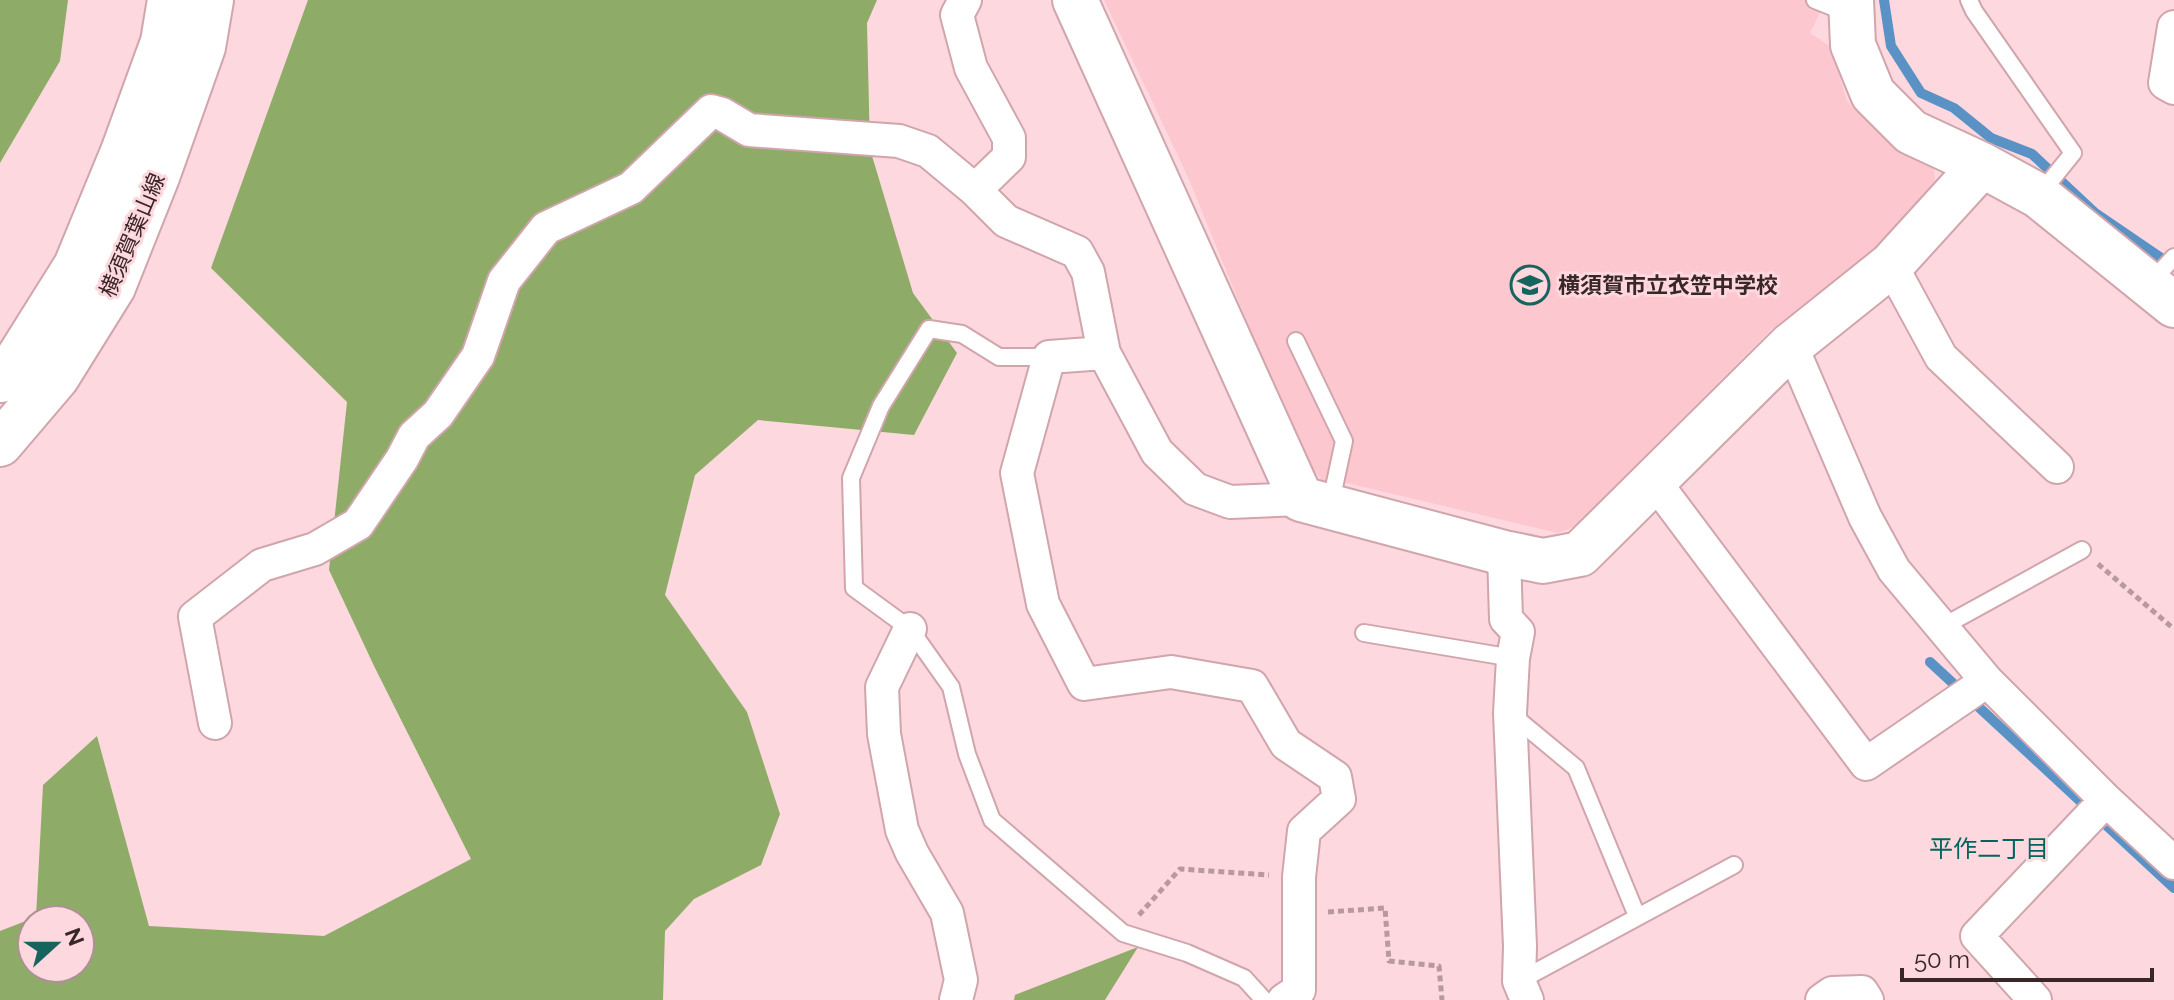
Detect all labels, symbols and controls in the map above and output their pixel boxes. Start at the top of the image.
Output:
street label: 横須賀葉山線 [94,169,170,301]
school or university icon: 横須賀市立衣笠中学校 [1509,264,1551,306]
place label: 横須賀市立衣笠中学校 [1558,272,1778,298]
district label: 平作二丁目 [1929,834,2049,863]
north arrow [16,904,96,984]
text: N [60,924,90,949]
scale bar [1902,932,2152,982]
text: 50 m [1914,945,1970,974]

